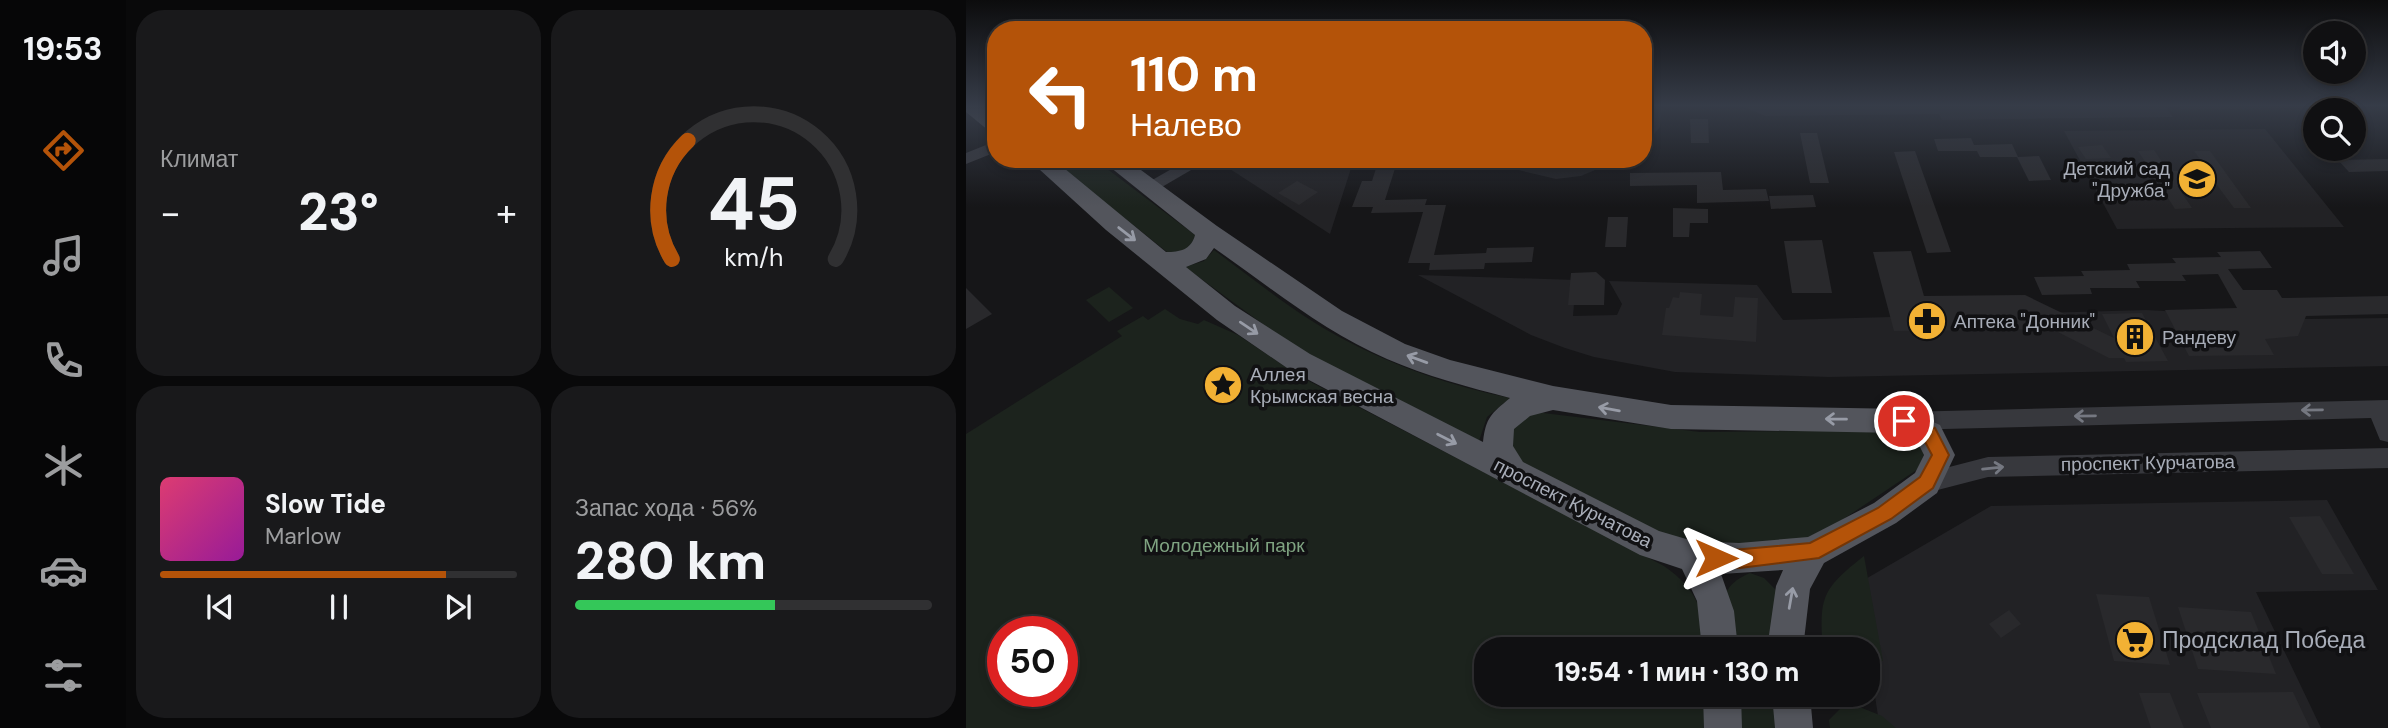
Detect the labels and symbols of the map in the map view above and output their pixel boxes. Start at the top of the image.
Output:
place label: Детский сад "Дружба" [2063,156,2170,203]
school or university icon: Детский сад "Дружба" [2176,158,2218,200]
one-way arrow [1117,227,1135,242]
pharmacy icon: Аптека "Донник" [1906,300,1948,342]
place label: Аптека "Донник" [1954,309,2095,334]
building icon: Рандеву [2114,316,2156,358]
one-way arrow [1239,321,1258,335]
place label: Рандеву [2162,325,2236,350]
one-way arrow [1406,352,1428,365]
place label: Аллея Крымская весна [1250,362,1394,409]
place icon: Аллея Крымская весна [1202,364,1244,406]
pin [1874,391,1934,451]
one-way arrow [1598,401,1621,415]
one-way arrow [2301,403,2324,417]
one-way arrow [2074,409,2097,423]
one-way arrow [1825,412,1848,426]
one-way arrow [1436,433,1457,447]
street label: проспект Курчатова [2061,449,2236,477]
street label: проспект Курчатова [1490,452,1657,554]
one-way arrow [1981,461,2003,474]
position arrow [1679,521,1753,595]
park label: Молодежный парк [1143,533,1305,558]
one-way arrow [1785,588,1799,610]
speed limit sign: 50 [987,616,1078,707]
supermarket icon: Продсклад Победа [2114,619,2156,661]
place label: Продсклад Победа [2162,625,2366,655]

